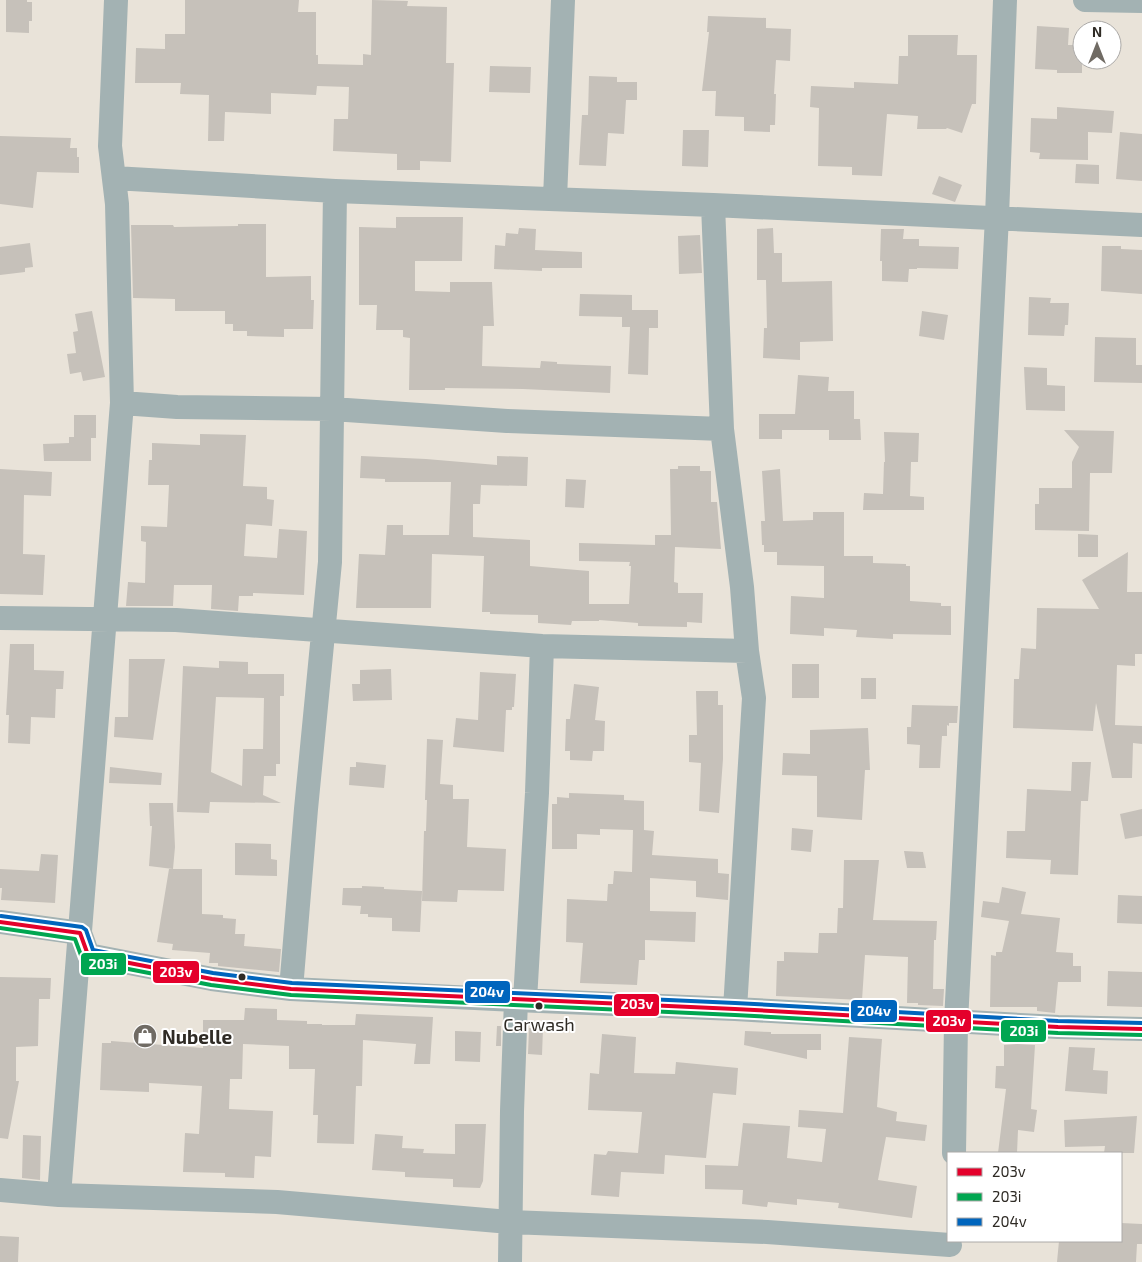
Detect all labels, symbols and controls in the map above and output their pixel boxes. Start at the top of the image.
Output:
north arrow [1072,20,1122,70]
text: N [1092,23,1102,40]
line badge: 203i [80,952,127,976]
text: 203i [89,955,117,972]
line badge: 203v [152,960,200,984]
text: 203v [160,963,192,980]
unlabelled marker [237,972,247,982]
line badge: 204v [464,980,511,1004]
text: 204v [470,983,504,1000]
line badge: 203v [613,993,660,1017]
text: 203v [621,995,653,1012]
line badge: 204v [850,999,898,1023]
marker: Carwash [534,1001,544,1011]
text: 204v [857,1002,891,1019]
line badge: 203v [925,1009,972,1033]
text: 203v [933,1012,965,1029]
place label: Carwash [503,1013,575,1035]
line badge: 203i [1000,1019,1047,1043]
text: 203i [1010,1022,1038,1039]
shop icon: Nubelle [132,1023,158,1049]
place label: Nubelle [162,1025,232,1048]
legend [947,1152,1122,1242]
text: 203v [992,1162,1026,1180]
text: 203i [992,1187,1022,1205]
text: 204v [992,1212,1027,1230]

